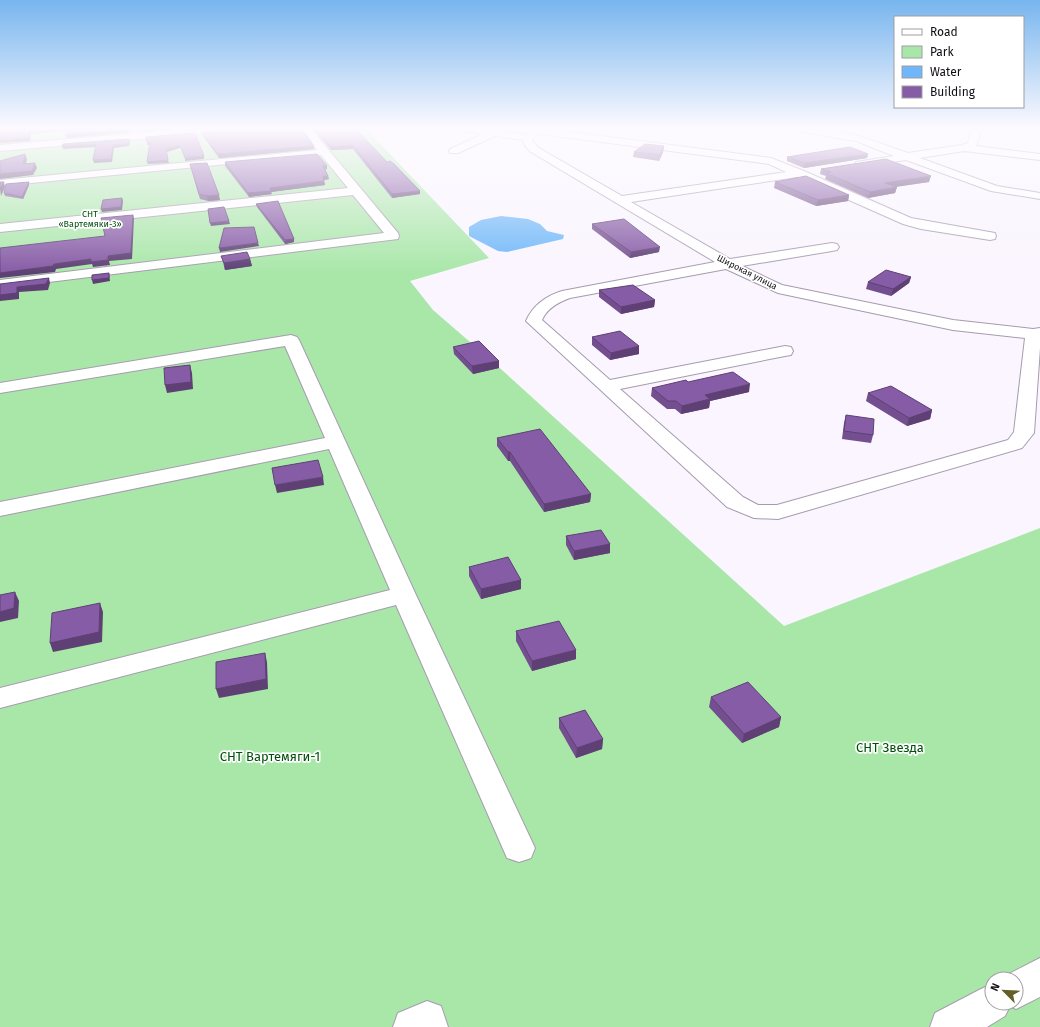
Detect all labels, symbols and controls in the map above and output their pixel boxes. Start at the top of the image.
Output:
legend [894,16,1024,108]
text: Road [930,25,958,39]
text: Park [930,45,954,59]
text: Water [930,65,962,79]
text: Building [930,85,976,99]
park label: СНТ «Вартемяки-3» [58,209,122,229]
street label: Широкая улица [715,253,779,292]
park label: СНТ Звезда [856,740,924,755]
park label: СНТ Вартемяги-1 [220,749,320,764]
north arrow [984,971,1024,1011]
text: N [988,981,1003,993]

